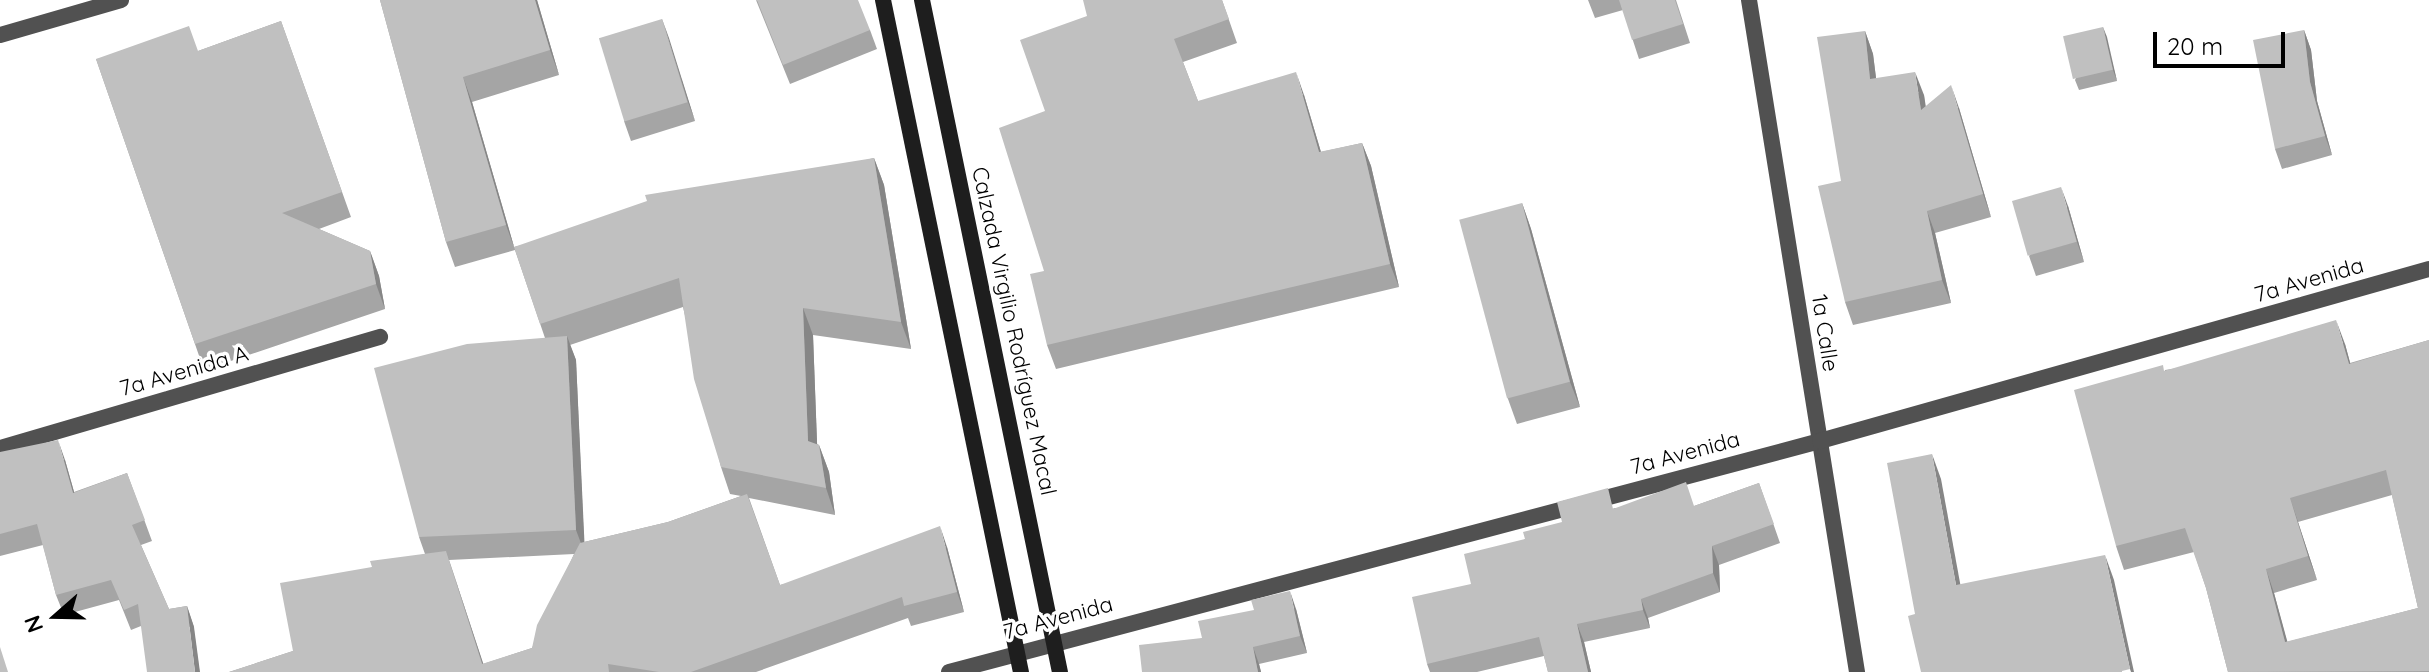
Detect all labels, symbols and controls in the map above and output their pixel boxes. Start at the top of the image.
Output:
scale bar [2157,16,2289,66]
text: 20 m [2167,31,2223,61]
street label: Calzada Virgilio Rodríguez Macal [966,164,1062,498]
street label: 7a Avenida [2251,252,2367,308]
street label: 1a Calle [1806,293,1844,373]
street label: 7a Avenida A [117,340,251,402]
street label: 7a Avenida [1627,426,1743,480]
north arrow [16,576,96,656]
street label: 7a Avenida [1000,591,1116,645]
text: N [18,612,49,637]

